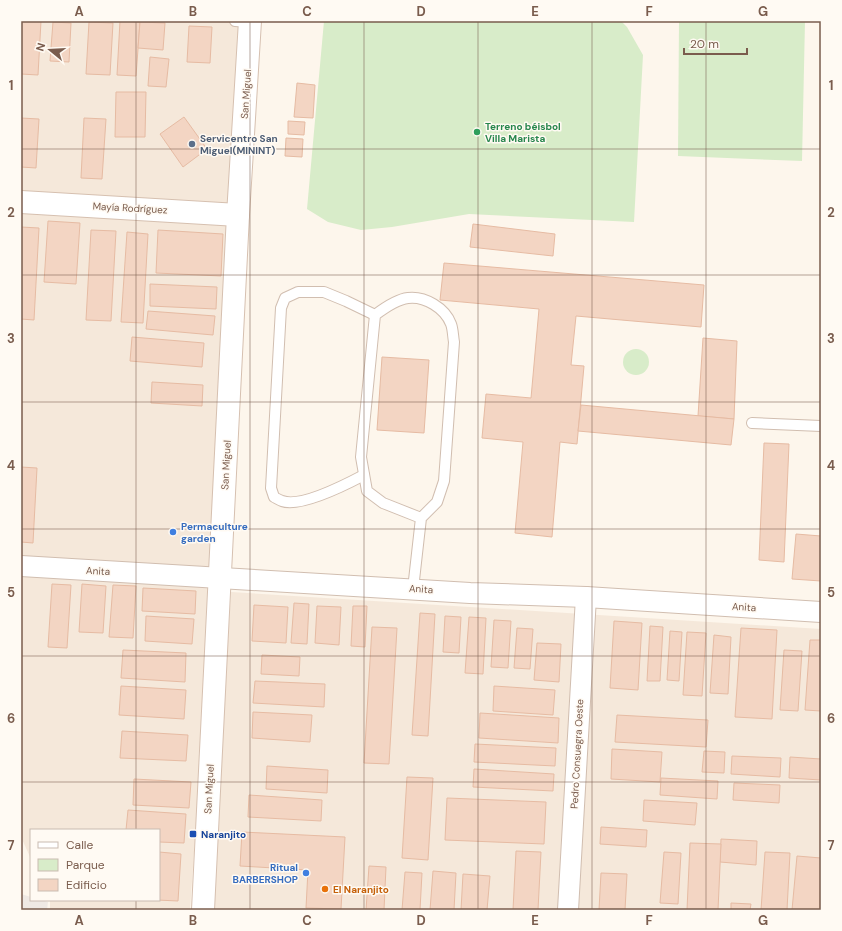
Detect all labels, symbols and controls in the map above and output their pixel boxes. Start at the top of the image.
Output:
text: A [74,3,84,20]
text: B [189,3,197,20]
text: C [302,3,312,20]
text: D [416,3,426,20]
text: E [531,3,539,20]
text: F [645,3,653,20]
text: G [758,3,768,20]
north arrow [30,30,70,70]
scale bar [684,30,747,56]
text: 20 m [690,36,719,52]
text: N [33,41,48,53]
street label: San Miguel [238,69,254,119]
text: 1 [9,77,13,94]
text: 1 [829,77,833,94]
place label: Terreno béisbol Villa Marista [485,120,561,145]
marker: Terreno béisbol Villa Marista [472,127,482,137]
place label: Servicentro San Miguel(MININT) [200,132,278,157]
marker: Servicentro San Miguel(MININT) [187,139,197,149]
street label: Mayía Rodríguez [92,200,168,216]
text: 2 [7,204,15,221]
text: 2 [827,204,835,221]
text: 3 [7,330,15,347]
text: 3 [827,330,835,347]
street label: San Miguel [218,440,234,490]
text: 4 [7,457,15,474]
text: 4 [827,457,835,474]
place label: Permaculture garden [181,520,248,545]
marker: Permaculture garden [168,527,178,537]
street label: Anita [86,564,110,578]
street label: Anita [409,582,433,596]
text: 5 [7,584,15,601]
text: 5 [827,584,835,601]
street label: Anita [732,600,756,614]
street label: Pedro Consuegra Oeste [568,698,586,809]
text: 6 [7,710,15,727]
text: 6 [827,710,835,727]
street label: San Miguel [201,764,217,814]
place label: Naranjito [201,828,246,841]
legend [30,829,160,901]
marker: Naranjito [188,829,198,839]
text: 7 [8,837,15,854]
text: Calle [66,837,93,853]
text: 7 [828,837,835,854]
text: Parque [66,857,105,873]
place label: Ritual BARBERSHOP [233,861,298,886]
marker: Ritual BARBERSHOP [301,868,311,878]
text: Edificio [66,877,107,893]
place label: El Naranjito [333,883,389,896]
marker: El Naranjito [320,884,330,894]
text: A [74,912,84,929]
text: B [189,912,197,929]
text: C [302,912,312,929]
text: D [416,912,426,929]
text: E [531,912,539,929]
text: F [645,912,653,929]
text: G [758,912,768,929]

